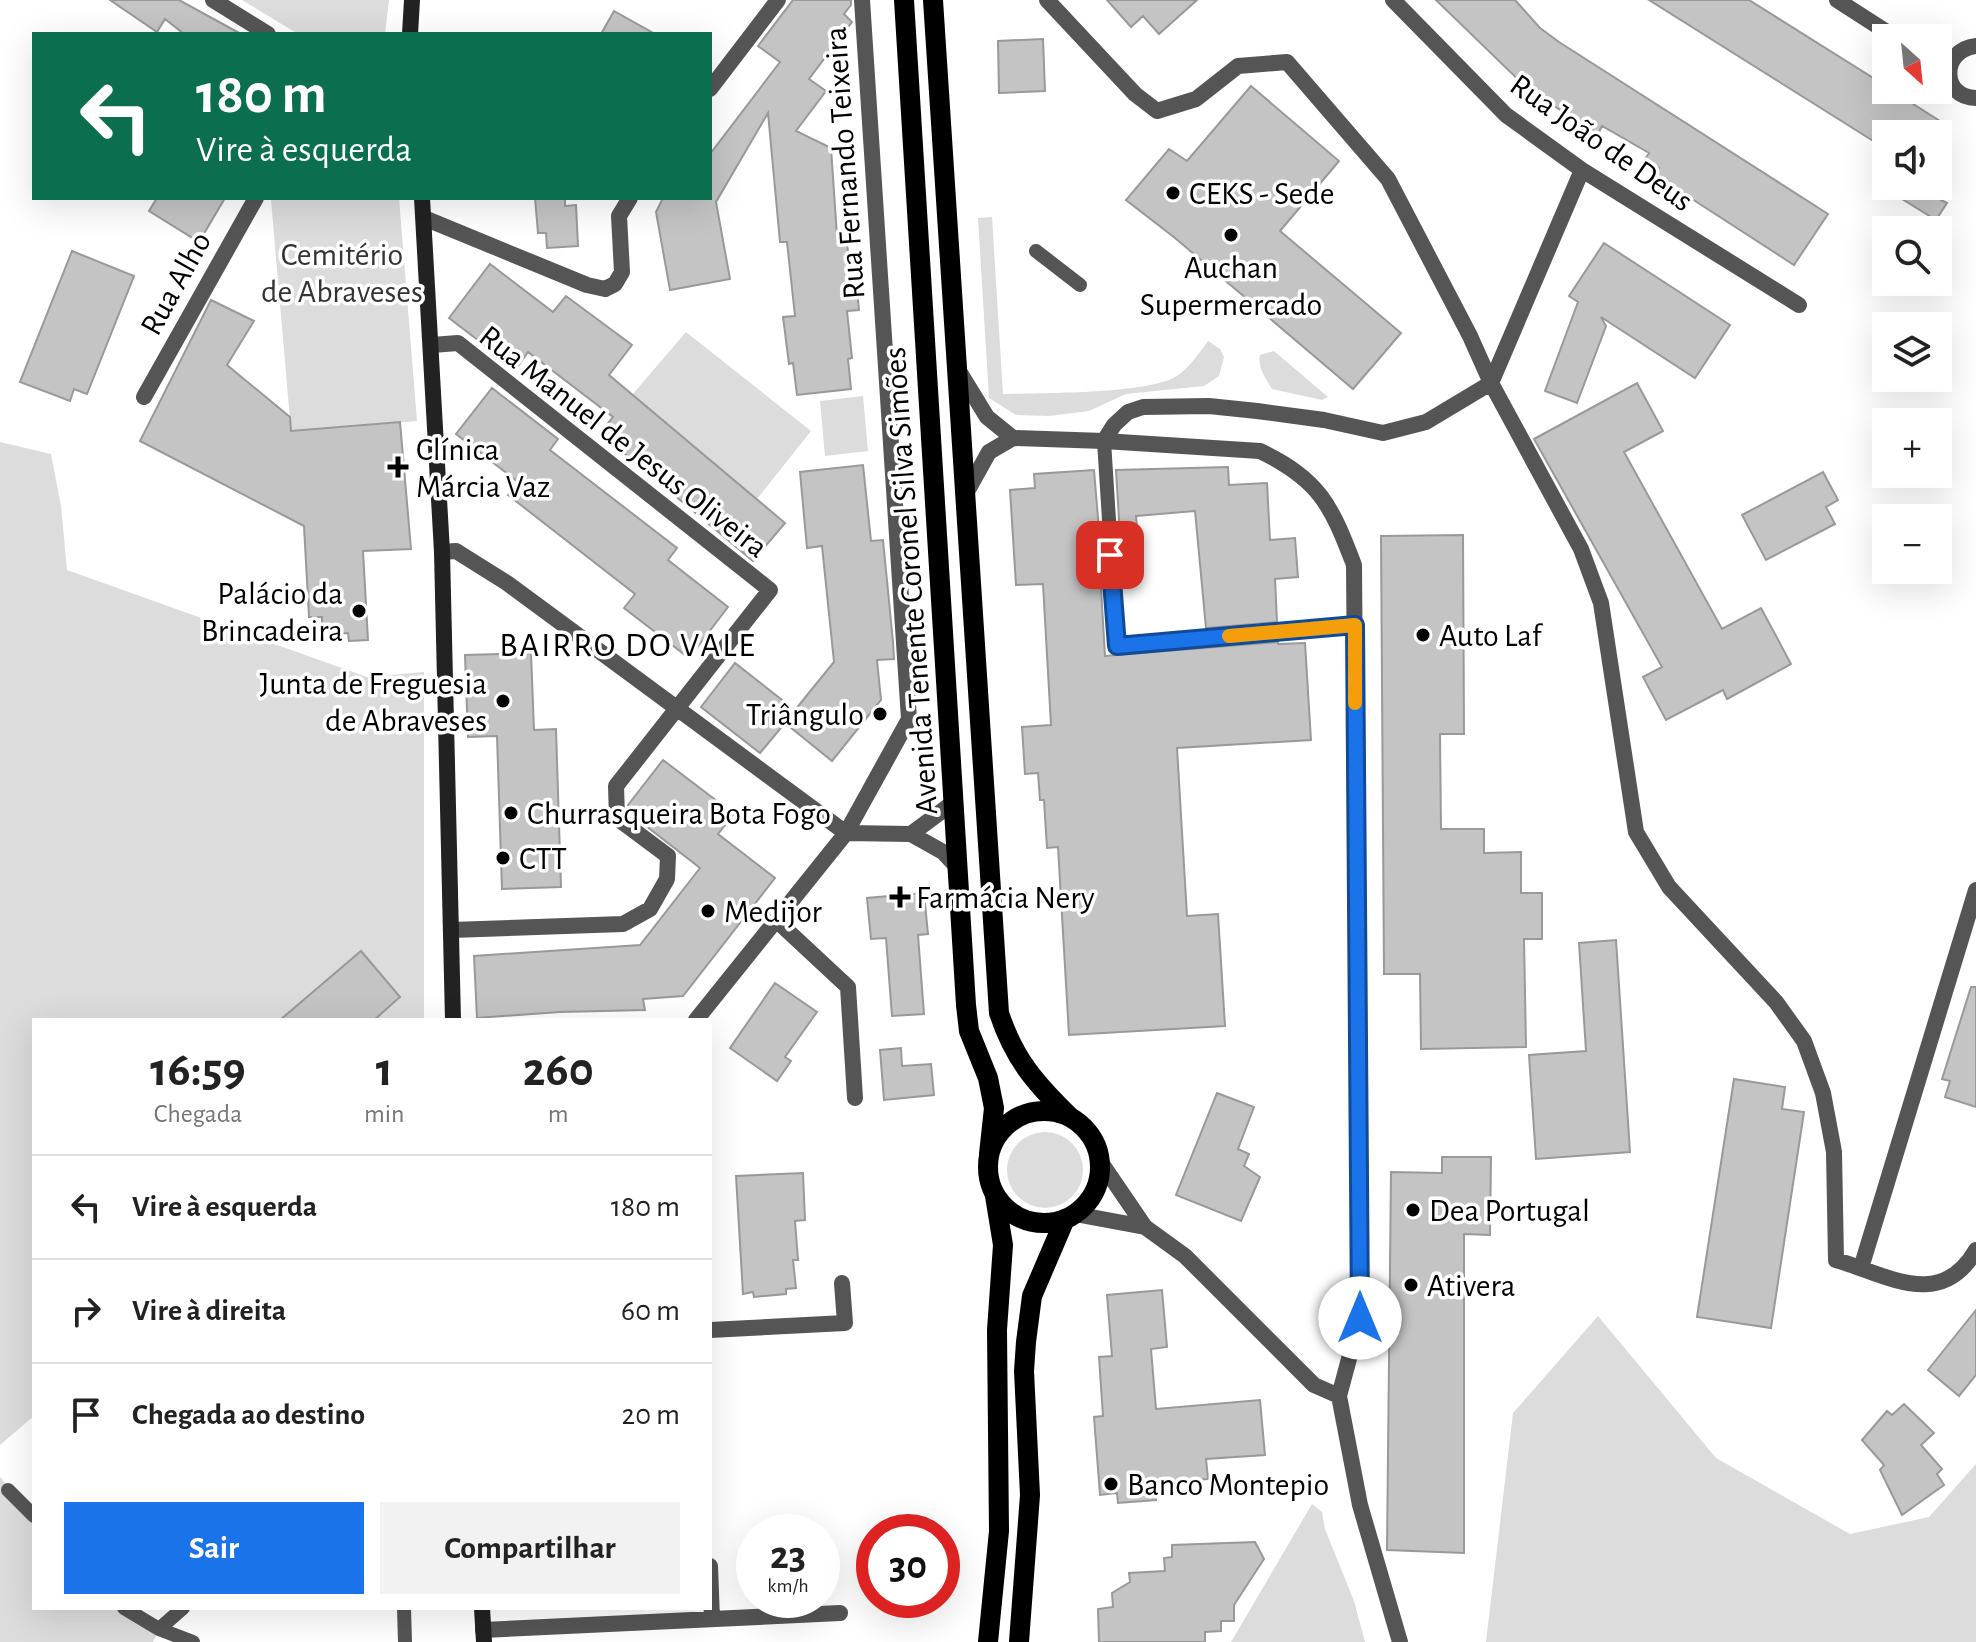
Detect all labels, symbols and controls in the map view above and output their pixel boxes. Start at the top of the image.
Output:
north arrow [1872,24,1952,104]
map controls [1872,24,1952,584]
street label: Rua Fernando Teixeira [820,26,870,300]
icon: left [64,64,168,168]
text: 180 m [196,67,327,123]
street label: Rua João de Deus [1504,68,1698,217]
button: sound [1872,120,1952,200]
text: Vire à esquerda [196,132,412,168]
place label: CEKS - Sede [1189,178,1335,210]
marker: CEKS - Sede [1164,184,1182,202]
button: search [1872,216,1952,296]
marker: Auchan Supermercado [1222,226,1240,244]
street label: Rua Alho [135,227,217,340]
park label: Cemitério de Abraveses [261,239,423,308]
place label: Auchan Supermercado [1140,252,1322,321]
button: layers [1872,312,1952,392]
street label: Rua Manuel de Jesus Oliveira [473,320,773,564]
street label: Avenida Tenente Coronel Silva Simões [879,346,943,816]
button: + [1872,408,1952,488]
place label: Clínica Márcia Vaz [416,434,550,503]
marker: Clínica Márcia Vaz [387,456,409,478]
button: − [1872,504,1952,584]
pin [1076,521,1144,589]
icon: arrive [1088,533,1132,577]
place label: Palácio da Brincadeira [201,578,343,647]
marker: Palácio da Brincadeira [350,602,368,620]
place label: Auto Laf [1439,620,1544,652]
marker: Auto Laf [1414,626,1432,644]
district label: BAIRRO DO VALE [499,629,757,663]
place label: Junta de Freguesia de Abraveses [260,668,487,737]
marker: Junta de Freguesia de Abraveses [494,692,512,710]
place label: Triângulo [746,699,864,731]
marker: Triângulo [871,705,889,723]
place label: Churrasqueira Bota Fogo [527,798,831,830]
marker: Churrasqueira Bota Fogo [502,804,520,822]
place label: CTT [519,843,567,875]
marker: CTT [494,849,512,867]
place label: Farmácia Nery [916,882,1095,914]
marker: Farmácia Nery [891,888,909,906]
place label: Medijor [724,896,823,928]
marker: Medijor [699,902,717,920]
text: 16:59 [150,1047,246,1095]
text: 1 [376,1047,393,1095]
text: 260 [523,1047,594,1095]
text: Chegada [154,1101,242,1127]
text: min [364,1101,405,1127]
text: m [548,1101,569,1127]
icon: left [64,1185,108,1229]
text: Vire à esquerda [132,1192,317,1222]
text: 180 m [611,1192,680,1222]
place label: Dea Portugal [1429,1195,1590,1227]
marker: Dea Portugal [1404,1201,1422,1219]
place label: Ativera [1427,1270,1515,1302]
position arrow [1318,1276,1402,1360]
marker: Ativera [1402,1276,1420,1294]
icon: right [64,1289,108,1333]
text: Vire à direita [132,1296,286,1326]
text: 60 m [621,1296,680,1326]
icon: arrive [64,1393,108,1437]
text: Chegada ao destino [132,1400,365,1430]
text: 20 m [622,1400,680,1430]
place label: Banco Montepio [1127,1469,1329,1501]
marker: Banco Montepio [1102,1475,1120,1493]
button: Sair [64,1502,364,1594]
button: Compartilhar [380,1502,680,1594]
speed limit sign: 30 [856,1514,960,1618]
text: 23 [770,1536,806,1576]
text: km/h [767,1576,809,1596]

